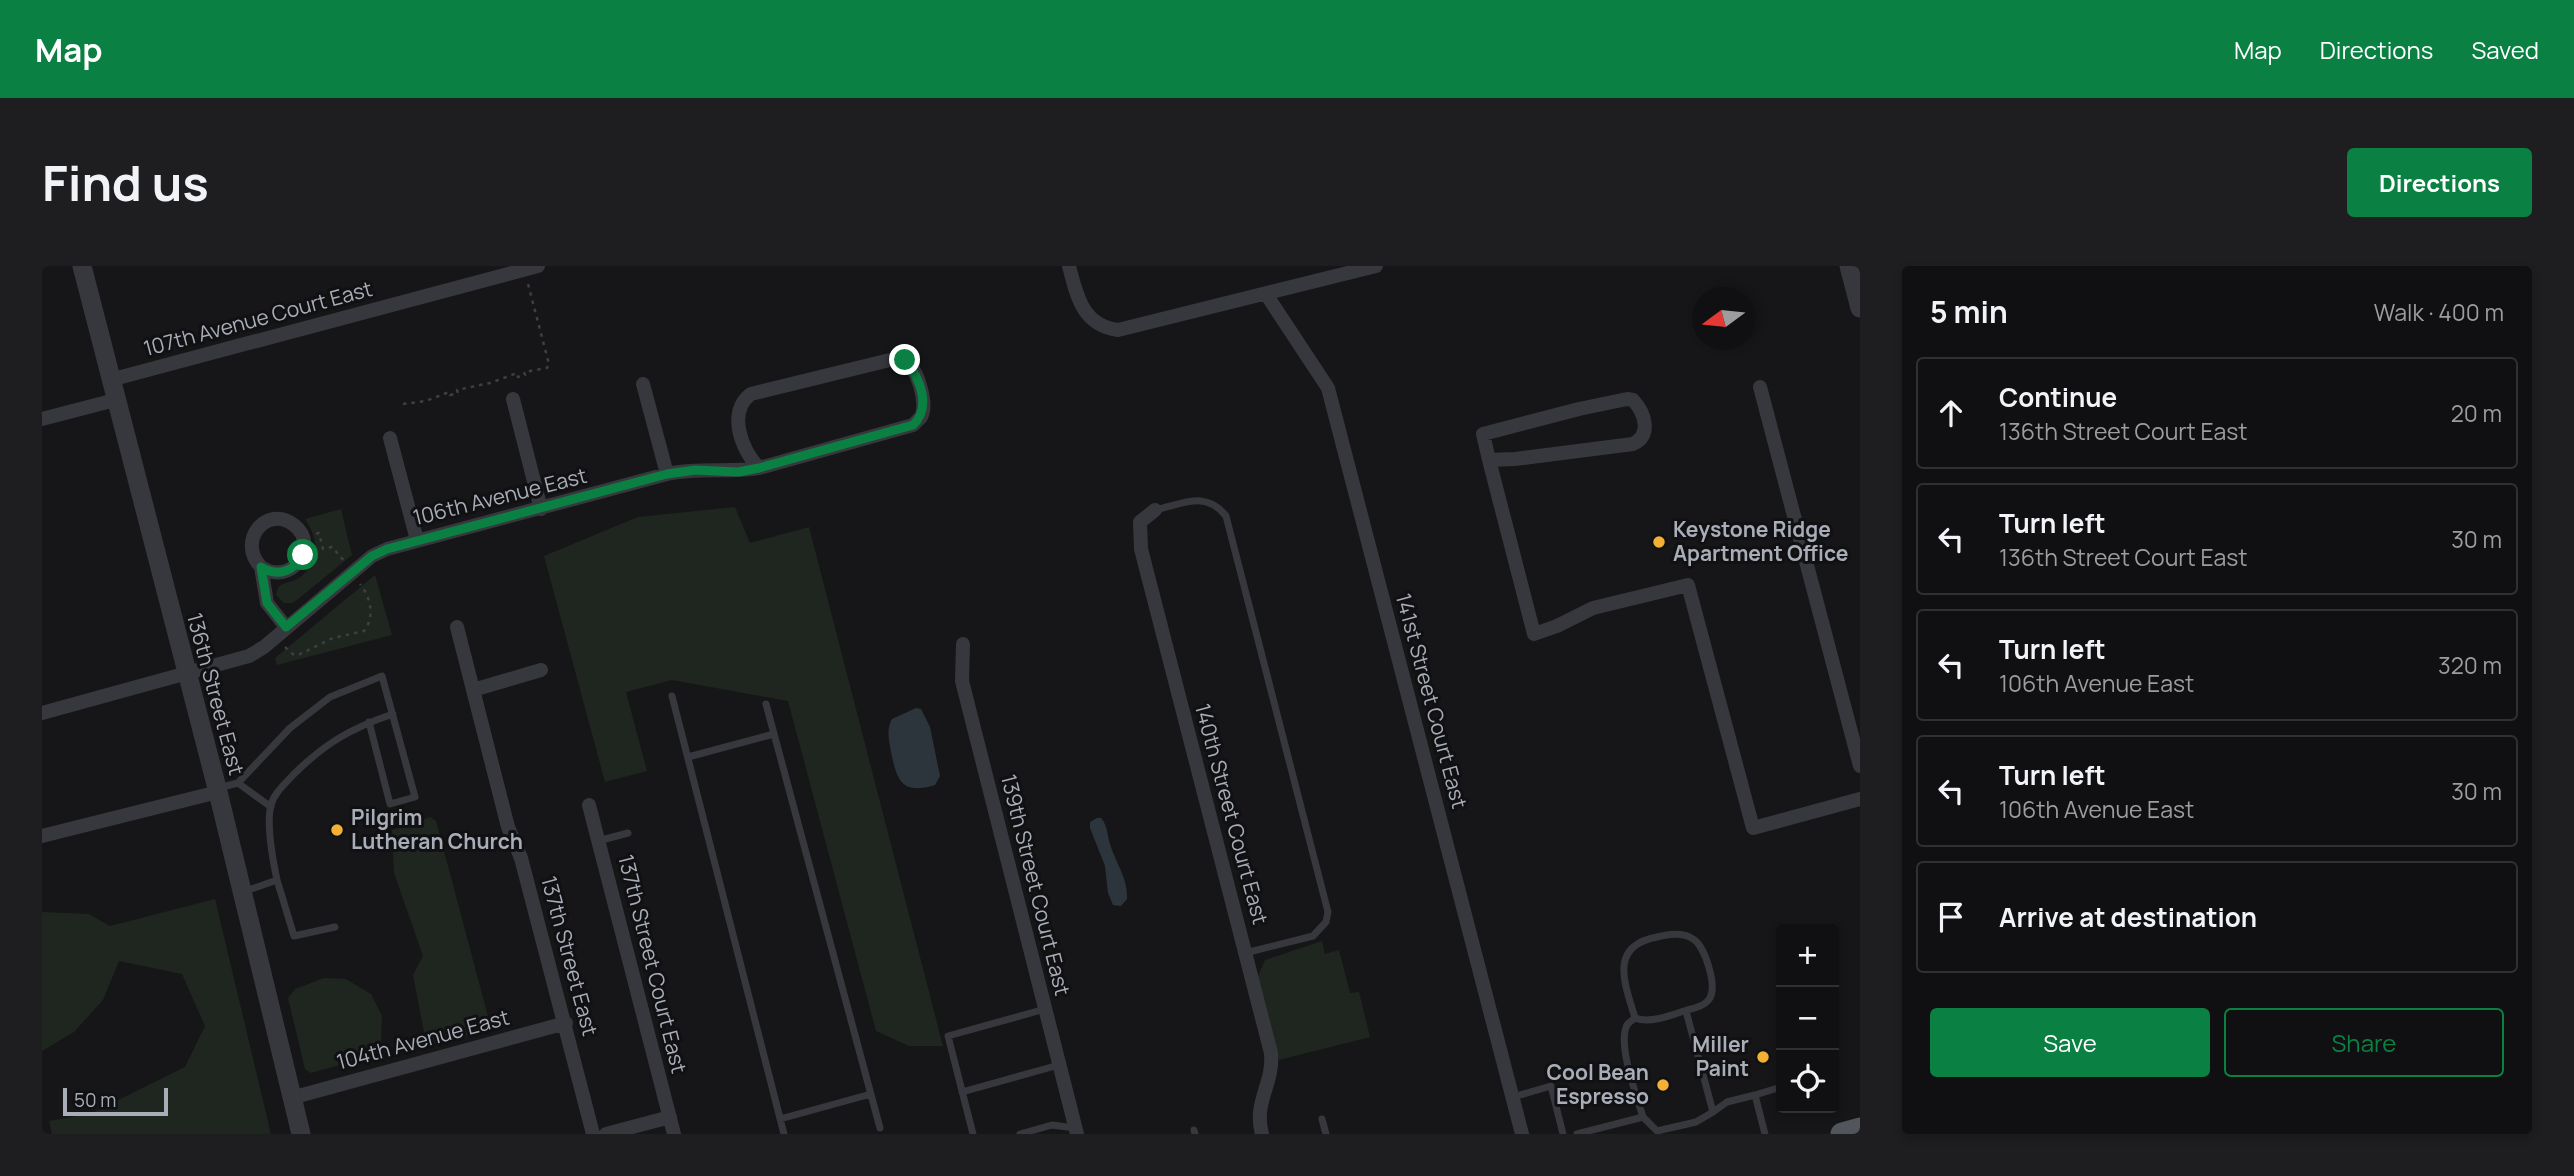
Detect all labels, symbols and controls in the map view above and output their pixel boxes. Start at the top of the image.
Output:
text: Map [35,27,103,72]
text: Map [2234,33,2282,66]
text: Directions [2320,33,2433,66]
text: Saved [2471,33,2539,66]
button: Directions [2347,148,2532,217]
text: Find us [42,149,209,216]
street label: 107th Avenue Court East [140,274,375,362]
north arrow [1692,287,1755,350]
text: 5 min [1930,291,2008,332]
text: Walk · 400 m [2374,296,2504,328]
route end [889,344,920,375]
text: Continue [1999,379,2117,415]
icon: ahead [1932,394,1970,432]
text: 20 m [2451,397,2502,429]
text: 136th Street Court East [1999,415,2248,447]
street label: 106th Avenue East [410,461,590,531]
text: Turn left [1999,505,2106,541]
place label: Keystone Ridge Apartment Office [1673,515,1848,567]
icon: left [1932,520,1970,558]
text: 30 m [2451,523,2502,555]
marker: Keystone Ridge Apartment Office [1651,534,1667,550]
route start [287,539,318,570]
text: 136th Street Court East [1999,541,2248,573]
street label: 141st Street Court East [1390,590,1474,811]
street label: 136th Street East [181,610,251,778]
text: Turn left [1999,631,2106,667]
icon: left [1932,646,1970,684]
text: 320 m [2438,649,2502,681]
text: 106th Avenue East [1999,667,2194,699]
street label: 140th Street Court East [1189,700,1275,927]
text: Turn left [1999,757,2106,793]
street label: 139th Street Court East [995,771,1077,998]
icon: left [1932,772,1970,810]
text: 30 m [2451,775,2502,807]
text: 106th Avenue East [1999,793,2194,825]
place label: Pilgrim Lutheran Church [351,803,523,855]
marker: Pilgrim Lutheran Church [329,822,345,838]
street label: 137th Street Court East [612,851,694,1076]
street label: 137th Street East [535,873,605,1039]
icon: arrive [1932,898,1970,936]
text: Arrive at destination [1999,899,2257,935]
map controls [1776,924,1839,1113]
button: + [1776,924,1839,987]
button: − [1776,987,1839,1050]
street label: 104th Avenue East [333,1003,512,1076]
button: Save [1930,1008,2210,1077]
button: Share [2224,1008,2504,1077]
place label: Miller Paint [1692,1030,1749,1082]
marker: Miller Paint [1755,1049,1771,1065]
button: locate [1776,1050,1839,1113]
place label: Cool Bean Espresso [1547,1058,1649,1110]
marker: Cool Bean Espresso [1655,1077,1671,1093]
scale bar [63,1085,168,1117]
text: 50 m [74,1087,116,1113]

